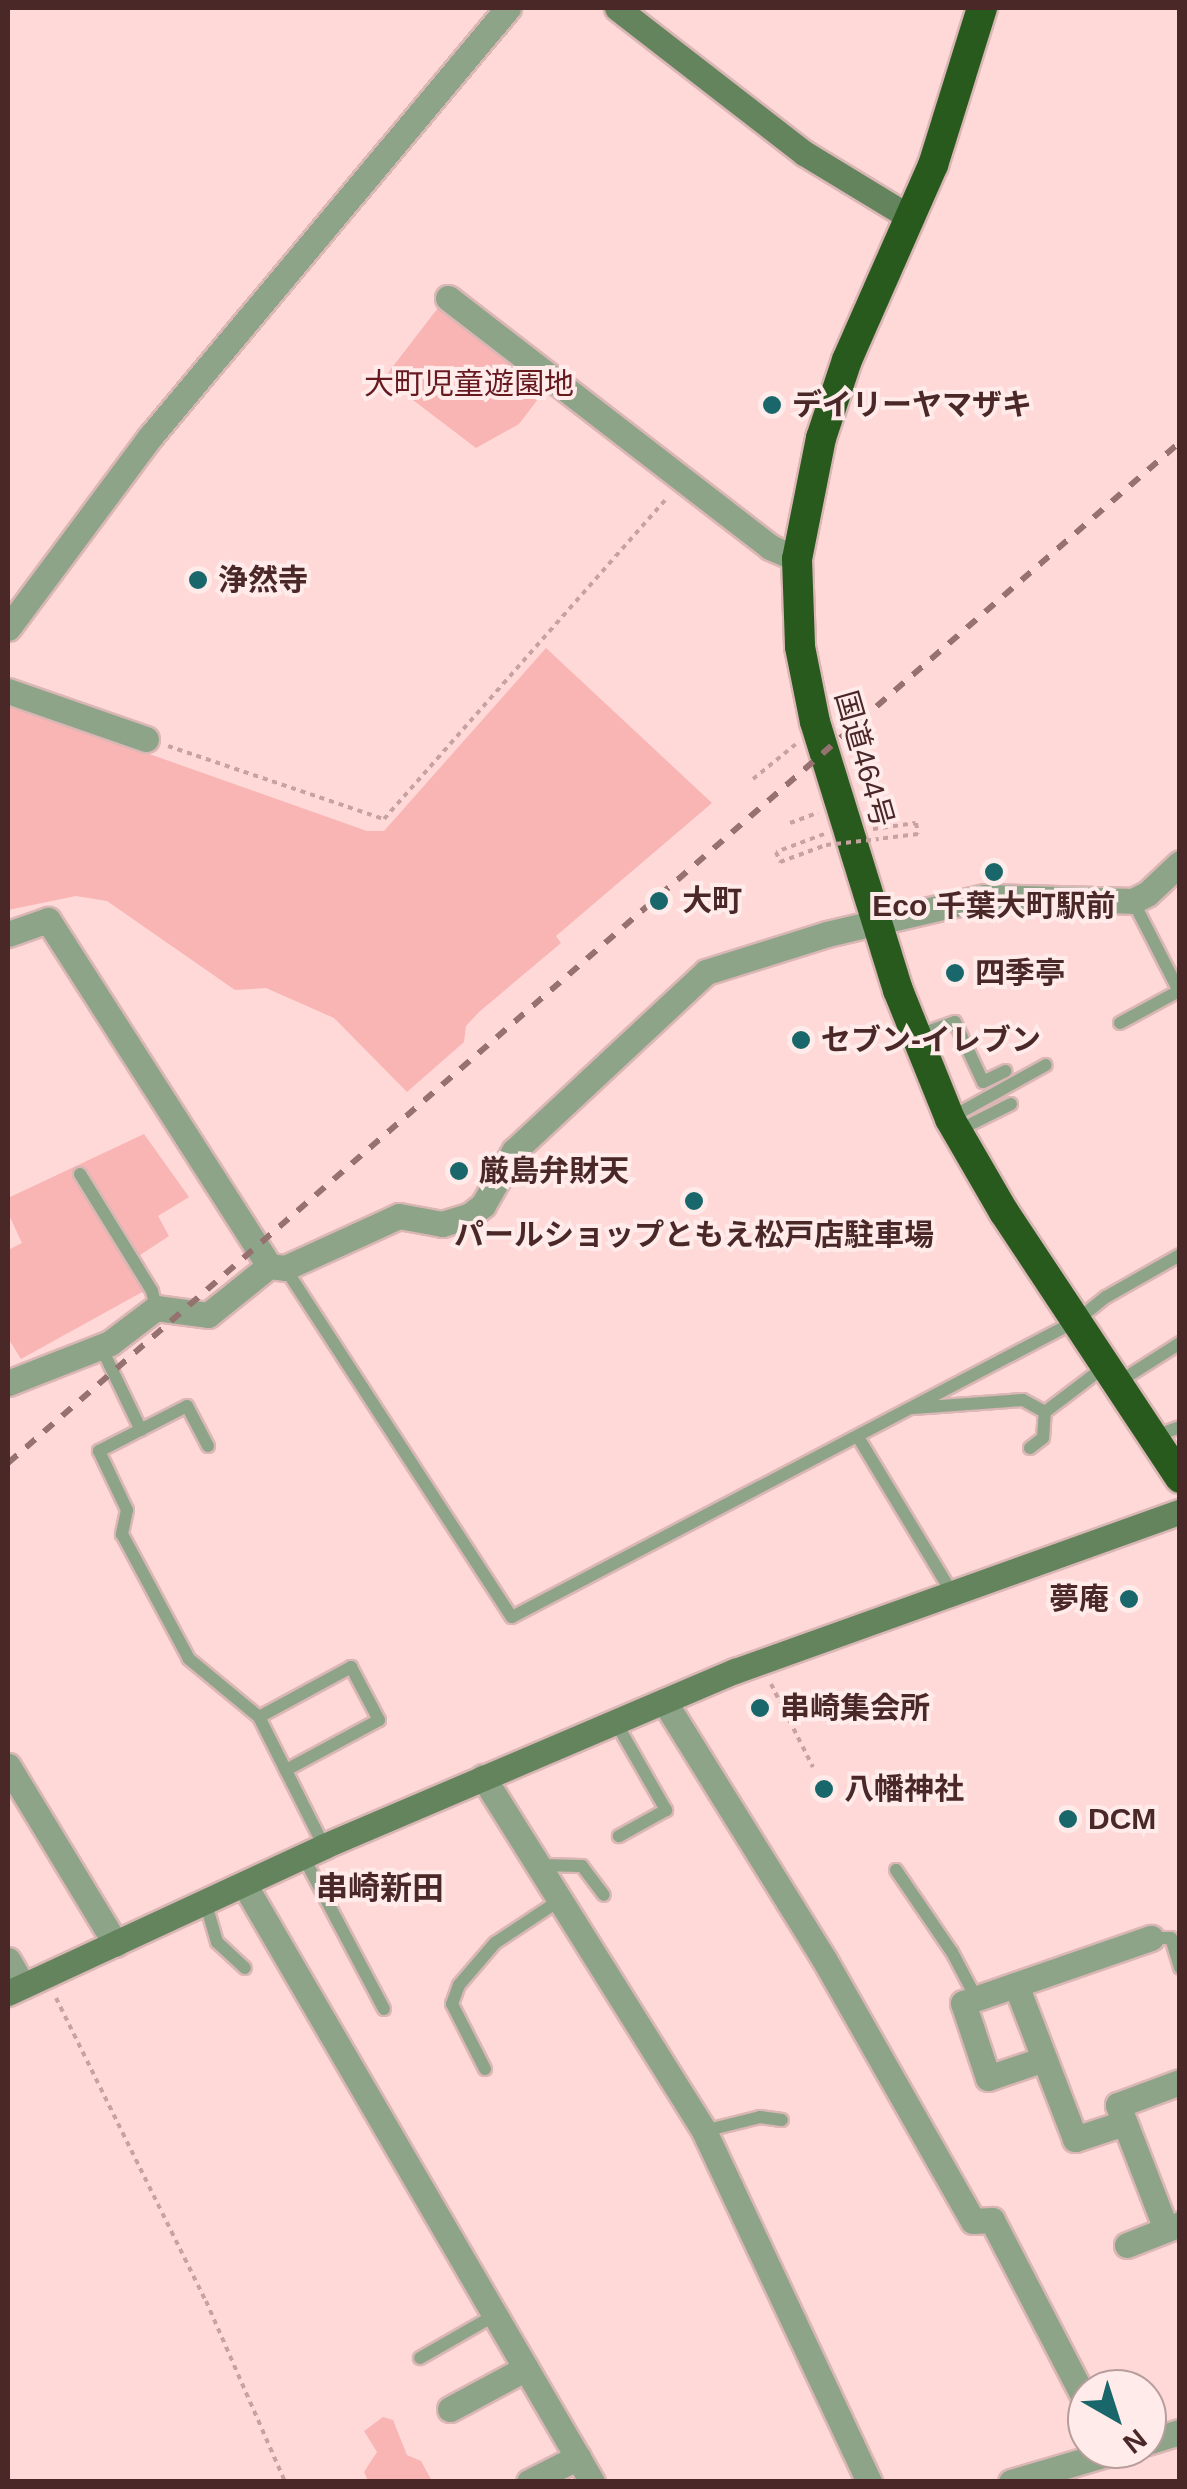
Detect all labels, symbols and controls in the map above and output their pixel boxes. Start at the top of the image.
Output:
park label: 大町児童遊園地 [364,366,574,402]
place label: デイリーヤマザキ [792,387,1032,423]
marker: デイリーヤマザキ [761,394,783,416]
place label: 浄然寺 [218,562,308,598]
marker: 浄然寺 [187,569,209,591]
street label: 国道464号 [827,687,901,831]
marker: Eco 千葉大町駅前 [983,861,1005,883]
place label: 大町 [682,883,742,919]
marker: 大町 [646,888,672,914]
place label: Eco 千葉大町駅前 [872,888,1116,924]
place label: 四季亭 [975,955,1065,991]
marker: 四季亭 [944,962,966,984]
place label: セブン-イレブン [821,1022,1041,1058]
marker: セブン-イレブン [790,1029,812,1051]
place label: 厳島弁財天 [479,1153,629,1189]
marker: 厳島弁財天 [448,1160,470,1182]
marker: パールショップともえ松戸店駐車場 [683,1190,705,1212]
place label: パールショップともえ松戸店駐車場 [454,1217,934,1253]
place label: 夢庵 [1049,1581,1109,1617]
marker: 夢庵 [1118,1588,1140,1610]
place label: 串崎集会所 [780,1690,930,1726]
marker: 串崎集会所 [749,1697,771,1719]
place label: 八幡神社 [844,1771,964,1807]
marker: 八幡神社 [813,1778,835,1800]
place label: DCM [1088,1801,1156,1837]
marker: DCM [1057,1808,1079,1830]
district label: 串崎新田 [316,1869,444,1907]
north arrow [1067,2369,1167,2469]
text: N [1117,2423,1153,2460]

